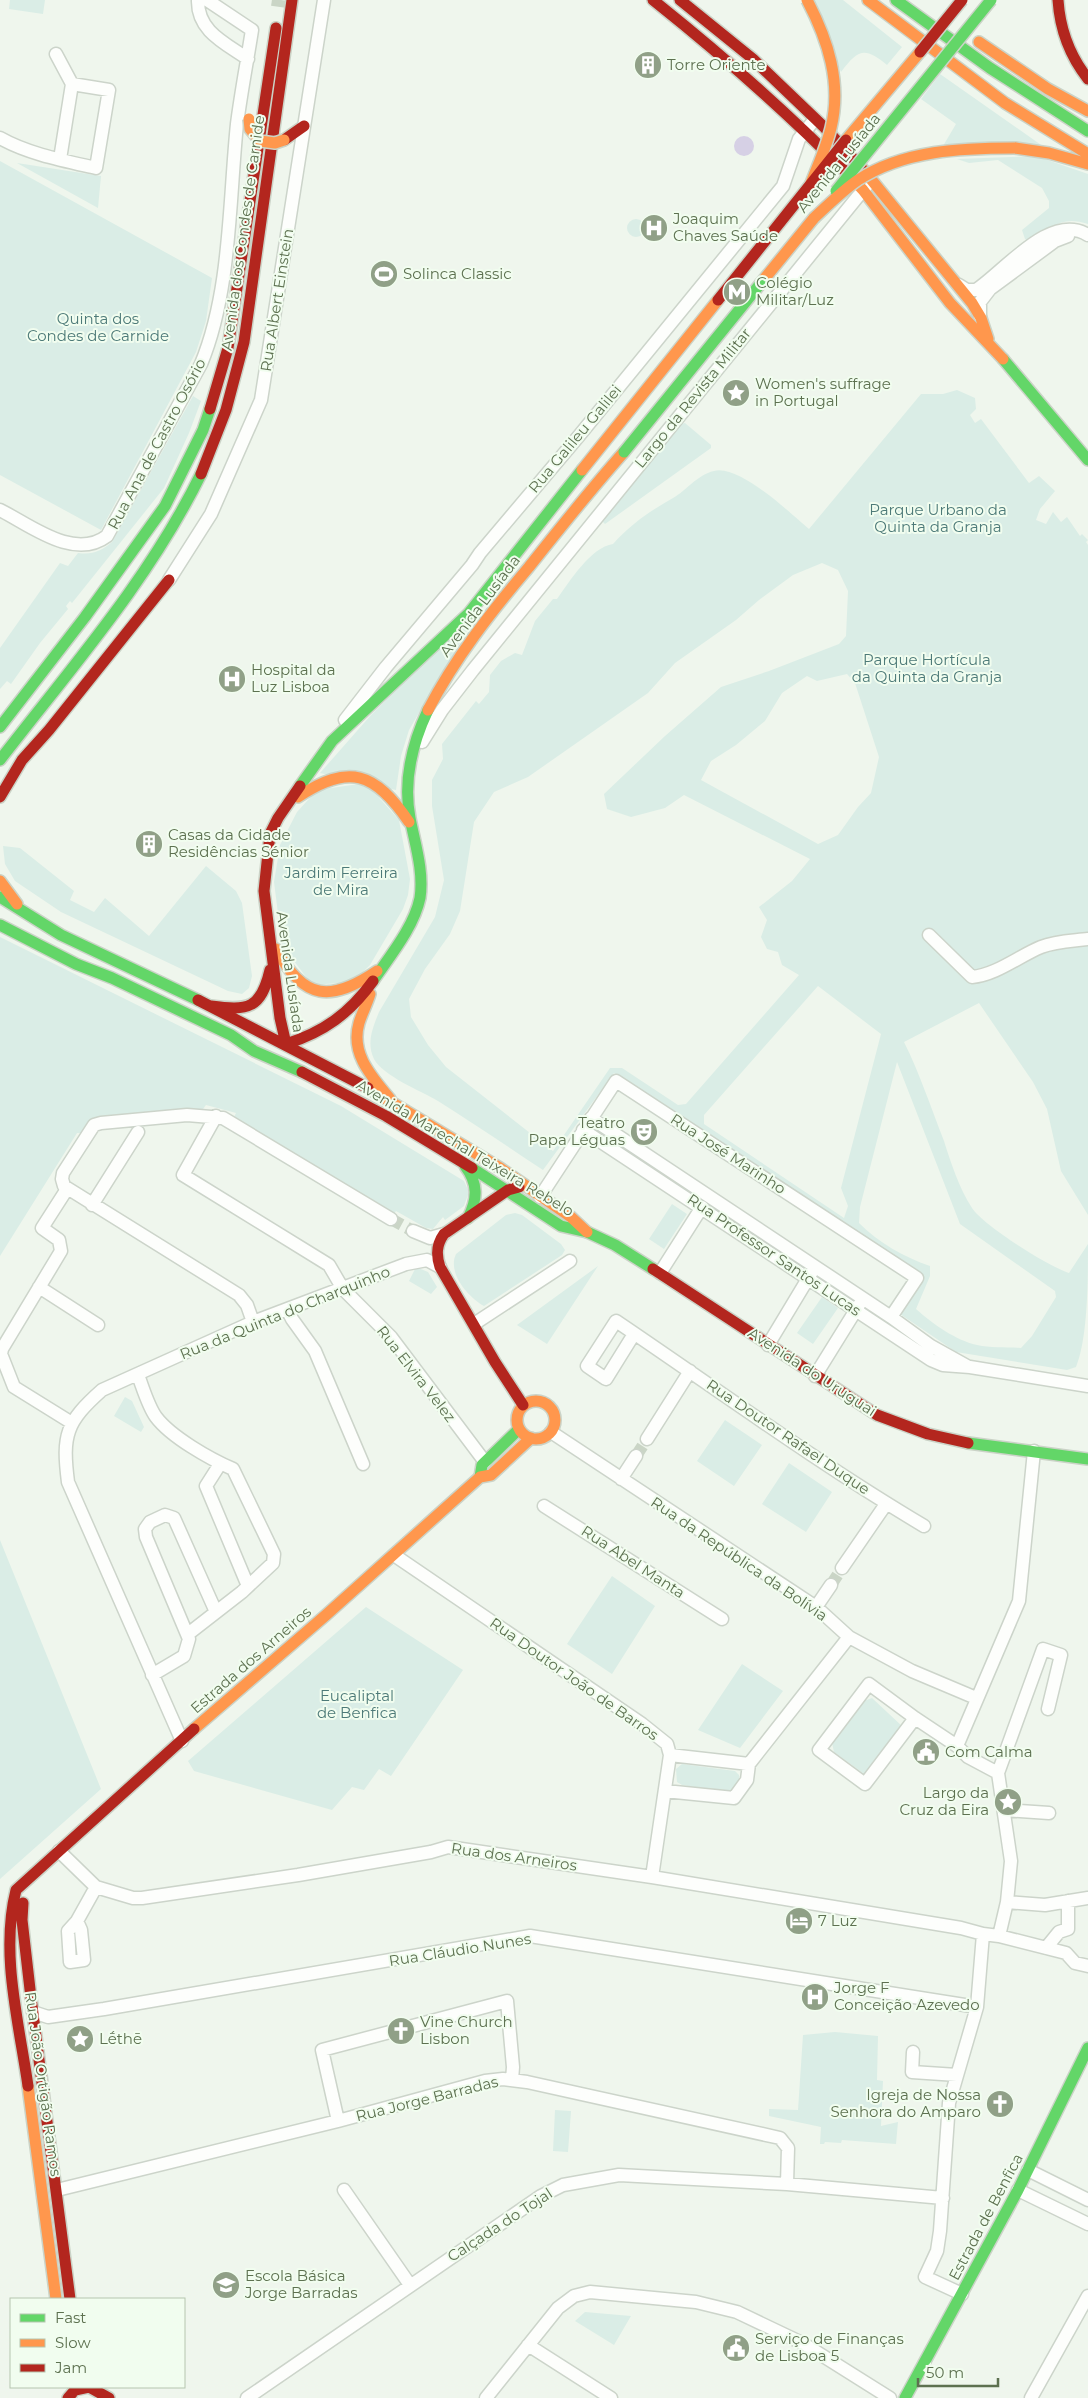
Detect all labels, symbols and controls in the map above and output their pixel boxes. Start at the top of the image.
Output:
building icon: Torre Oriente [633,50,663,80]
place label: Torre Oriente [667,55,766,74]
street label: Avenida Lusíada [793,109,885,216]
street label: Avenida dos Condes de Carnide [217,114,268,352]
place label: Joaquim Chaves Saúde [672,209,778,245]
hospital icon: Joaquim Chaves Saúde [639,213,669,243]
street label: Rua Albert Einstein [256,227,297,373]
sports icon: Solinca Classic [369,259,399,289]
place label: Solinca Classic [403,264,512,283]
place label: Colégio Militar/Luz [756,273,834,309]
metro station icon: Colégio Militar/Luz [722,277,752,307]
park label: Quinta dos Condes de Carnide [27,309,169,345]
street label: Largo da Revista Militar [630,324,755,472]
street label: Rua Ana de Castro Osório [103,355,210,533]
place label: Women's suffrage in Portugal [755,374,891,410]
place icon: Women's suffrage in Portugal [721,378,751,408]
street label: Rua Galileu Galilei [524,381,625,496]
park label: Parque Urbano da Quinta da Granja [869,500,1007,536]
street label: Avenida Lusíada [435,551,524,660]
park label: Parque Hortícula da Quinta da Granja [852,650,1002,686]
place label: Hospital da Luz Lisboa [251,660,336,696]
hospital icon: Hospital da Luz Lisboa [217,664,247,694]
place label: Casas da Cidade Residências Sénior [168,825,309,861]
building icon: Casas da Cidade Residências Sénior [134,829,164,859]
park label: Jardim Ferreira de Mira [283,863,398,899]
street label: Avenida Lusíada [273,910,308,1034]
street label: Avenida Marechal Teixeira Rebelo [353,1075,577,1220]
street label: Rua José Marinho [667,1109,790,1198]
place label: Teatro Papa Léguas [528,1113,625,1149]
theatre icon: Teatro Papa Léguas [629,1117,659,1147]
street label: Rua Professor Santos Lucas [684,1189,865,1320]
street label: Rua da Quinta do Charquinho [177,1262,393,1363]
street label: Rua Elvira Velez [373,1322,460,1426]
street label: Avenida do Uruguai [745,1323,880,1420]
street label: Rua Doutor Rafael Duque [703,1375,874,1498]
street label: Rua da República da Bolívia [647,1492,831,1625]
street label: Rua Abel Manta [578,1521,689,1602]
street label: Estrada dos Arneiros [186,1602,315,1717]
street label: Rua Doutor João de Barros [486,1613,662,1744]
park label: Eucaliptal de Benfica [317,1686,397,1722]
public building icon: Com Calma [911,1737,941,1767]
place label: Com Calma [945,1742,1033,1761]
place label: Largo da Cruz da Eira [899,1783,989,1819]
place icon: Largo da Cruz da Eira [993,1787,1023,1817]
street label: Rua dos Arneiros [450,1838,578,1875]
hotel icon: 7 Luz [784,1906,814,1936]
place label: 7 Luz [818,1911,858,1930]
street label: Rua Cláudio Nunes [387,1929,532,1970]
place label: Jorge F Conceição Azevedo [833,1978,980,2014]
hospital icon: Jorge F Conceição Azevedo [800,1982,830,2012]
street label: Rua João Ortigão Ramos [21,1990,66,2178]
place label: Vine Church Lisbon [420,2012,513,2048]
church icon: Vine Church Lisbon [386,2016,416,2046]
place icon: Lḗthē [65,2024,95,2054]
place label: Lḗthē [99,2029,142,2048]
street label: Rua Jorge Barradas [354,2072,500,2125]
place label: Igreja de Nossa Senhora do Amparo [830,2085,981,2121]
church icon: Igreja de Nossa Senhora do Amparo [985,2089,1015,2119]
street label: Estrada de Benfica [944,2150,1027,2283]
street label: Calçada do Tojal [444,2184,556,2266]
place label: Escola Básica Jorge Barradas [244,2266,358,2302]
school or university icon: Escola Básica Jorge Barradas [211,2270,241,2300]
legend [10,2298,185,2388]
text: Fast [55,2308,86,2327]
place label: Serviço de Finanças de Lisboa 5 [755,2329,904,2365]
text: Slow [55,2333,91,2352]
public building icon: Serviço de Finanças de Lisboa 5 [721,2333,751,2363]
scale bar [918,2356,998,2388]
text: Jam [54,2358,87,2377]
text: 50 m [926,2363,964,2382]

